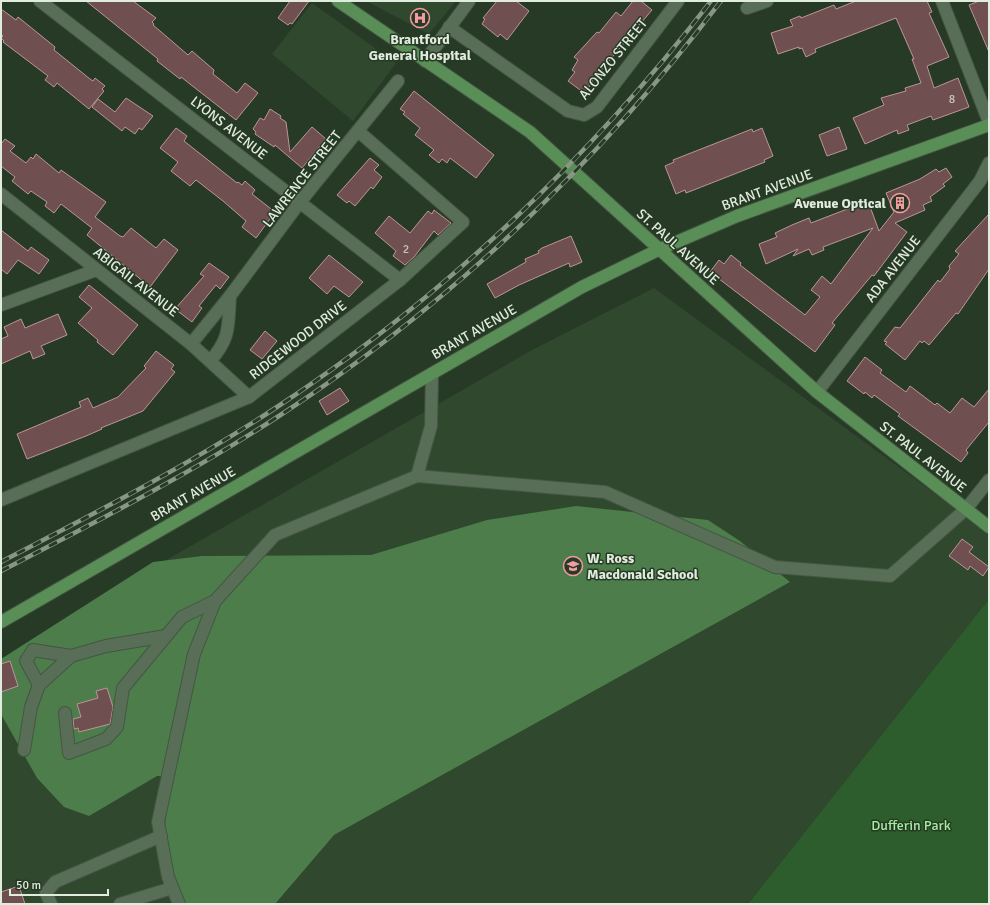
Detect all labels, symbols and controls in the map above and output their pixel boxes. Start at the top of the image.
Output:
hospital icon: Brantford General Hospital [409,7,431,29]
street label: ALONZO STREET [575,15,651,103]
place label: Brantford General Hospital [369,31,472,64]
house number: 8 [949,92,955,107]
street label: LYONS AVENUE [187,93,271,163]
street label: LAWRENCE STREET [259,127,345,231]
street label: BRANT AVENUE [719,166,815,214]
building icon: Avenue Optical [889,192,911,214]
place label: Avenue Optical [794,195,887,212]
street label: ST. PAUL AVENUE [633,205,723,289]
street label: ADA AVENUE [862,232,924,306]
house number: 2 [403,242,409,257]
street label: ABIGAIL AVENUE [90,243,182,321]
street label: RIDGEWOOD DRIVE [246,297,350,383]
street label: BRANT AVENUE [428,301,520,363]
street label: ST. PAUL AVENUE [876,418,970,496]
street label: BRANT AVENUE [147,463,239,525]
place label: W. Ross Macdonald School [587,550,699,583]
school or university icon: W. Ross Macdonald School [562,555,584,577]
park label: Dufferin Park [871,817,951,834]
scale bar [10,871,108,897]
text: 50 m [16,878,41,893]

